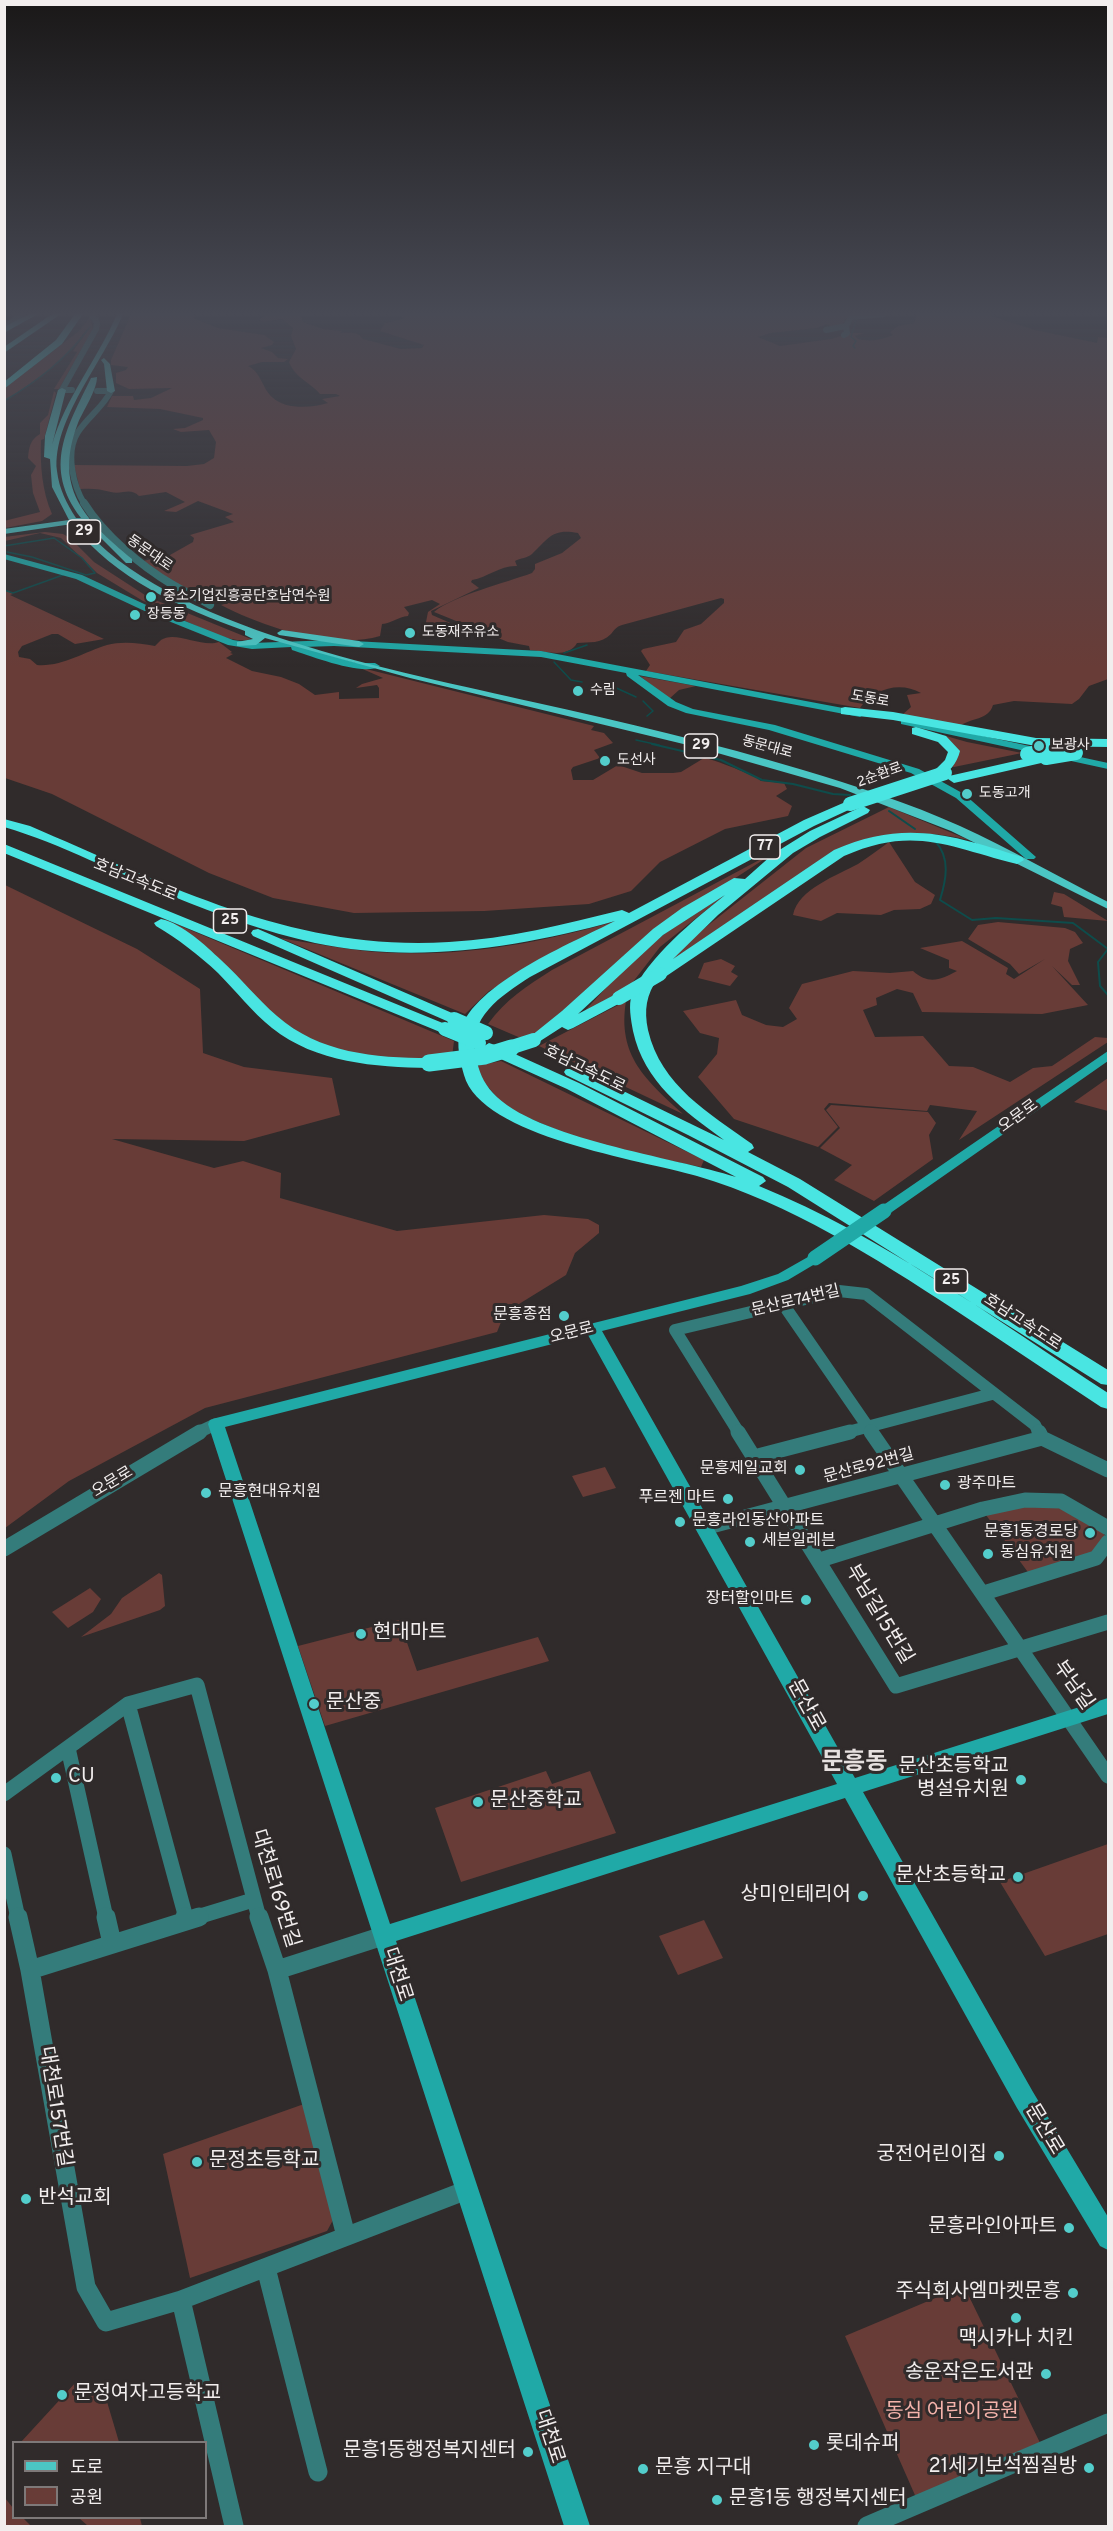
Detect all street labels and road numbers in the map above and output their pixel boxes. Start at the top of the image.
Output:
road number: 29 [68,520,100,544]
street label: 동문대로 [123,532,175,576]
street label: 도동로 [850,688,890,712]
street label: 동문대로 [740,733,794,763]
road number: 29 [684,734,718,758]
street label: 2순환로 [855,760,905,792]
road number: 77 [750,835,780,859]
street label: 호남고속도로 [90,856,180,906]
road number: 25 [214,909,246,933]
street label: 호남고속도로 [540,1042,628,1098]
street label: 오문로 [995,1096,1043,1138]
road number: 25 [934,1269,968,1293]
street label: 문산로74번길 [750,1282,842,1322]
street label: 호남고속도로 [980,1291,1064,1355]
street label: 오문로 [548,1319,596,1349]
street label: 문산로92번길 [822,1446,916,1488]
street label: 오문로 [89,1463,137,1503]
street label: 부남길15번길 [839,1561,917,1669]
street label: 부남길 [1046,1657,1098,1715]
street label: 문산로 [781,1676,829,1736]
street label: 대천로169번길 [245,1827,303,1951]
street label: 대천로 [376,1945,416,2005]
street label: 대천로157번길 [33,2045,75,2169]
street label: 문산로 [1018,2100,1068,2160]
street label: 대천로 [528,2407,568,2467]

